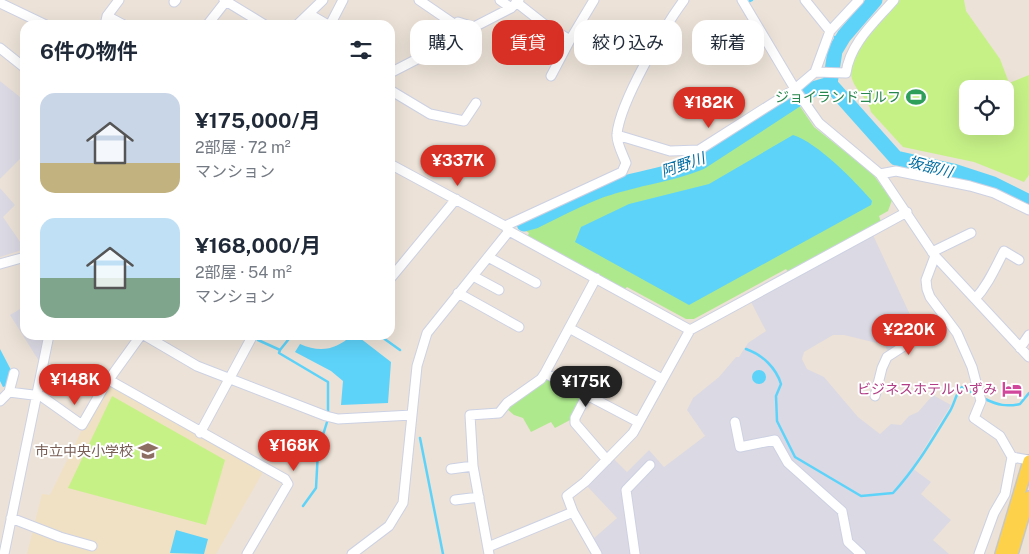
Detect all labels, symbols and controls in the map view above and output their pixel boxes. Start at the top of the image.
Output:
chip: 購入 [410,20,482,65]
chip: 賃貸 [492,20,564,65]
chip: 絞り込み [574,20,682,65]
chip: 新着 [692,20,764,65]
icon: filters [347,36,375,64]
text: 6件の物件 [40,39,138,64]
map controls [959,80,1014,135]
button: locate [959,80,1014,135]
pin: ¥182K [674,86,744,129]
sports icon: ジョイランドゴルフ [905,86,927,108]
place label: ジョイランドゴルフ [775,89,901,105]
text: ¥182K [684,93,734,112]
text: ¥175,000/月 [195,108,320,133]
icon: home [80,113,140,173]
text: 2部屋 · 72 m² [195,138,291,157]
pin: ¥337K [423,144,493,187]
water label: 阿野川 [659,149,709,180]
text: ¥337K [432,151,485,170]
water label: 坂部川 [906,152,956,181]
text: マンション [195,162,275,181]
text: ¥168,000/月 [195,233,321,258]
icon: home [80,238,140,298]
text: 2部屋 · 54 m² [195,263,292,282]
text: マンション [195,287,275,306]
pin: ¥220K [874,314,944,356]
text: ¥220K [883,320,935,339]
pin: ¥148K [40,364,110,406]
pin: ¥175K [551,366,621,408]
text: ¥148K [50,370,100,389]
text: ¥175K [561,372,611,391]
hotel icon: ビジネスホテルいずみ [1001,378,1023,400]
place label: ビジネスホテルいずみ [857,381,997,397]
pin: ¥168K [259,430,329,472]
text: ¥168K [269,436,319,455]
school or university icon: 市立中央小学校 [137,440,159,462]
place label: 市立中央小学校 [35,443,133,459]

